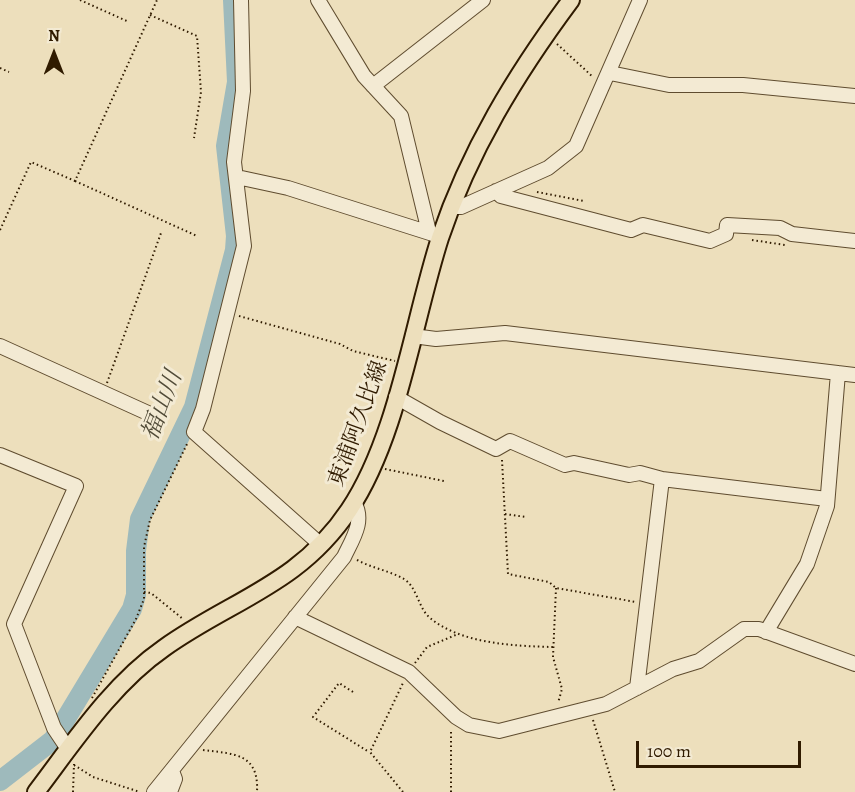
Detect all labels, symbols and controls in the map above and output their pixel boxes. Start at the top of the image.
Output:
north arrow [24,24,84,84]
text: N [48,25,60,47]
street label: 東浦阿久比線 [324,357,394,491]
water label: 福山川 [137,367,189,445]
scale bar [639,729,804,767]
text: 100 m [647,739,691,763]

